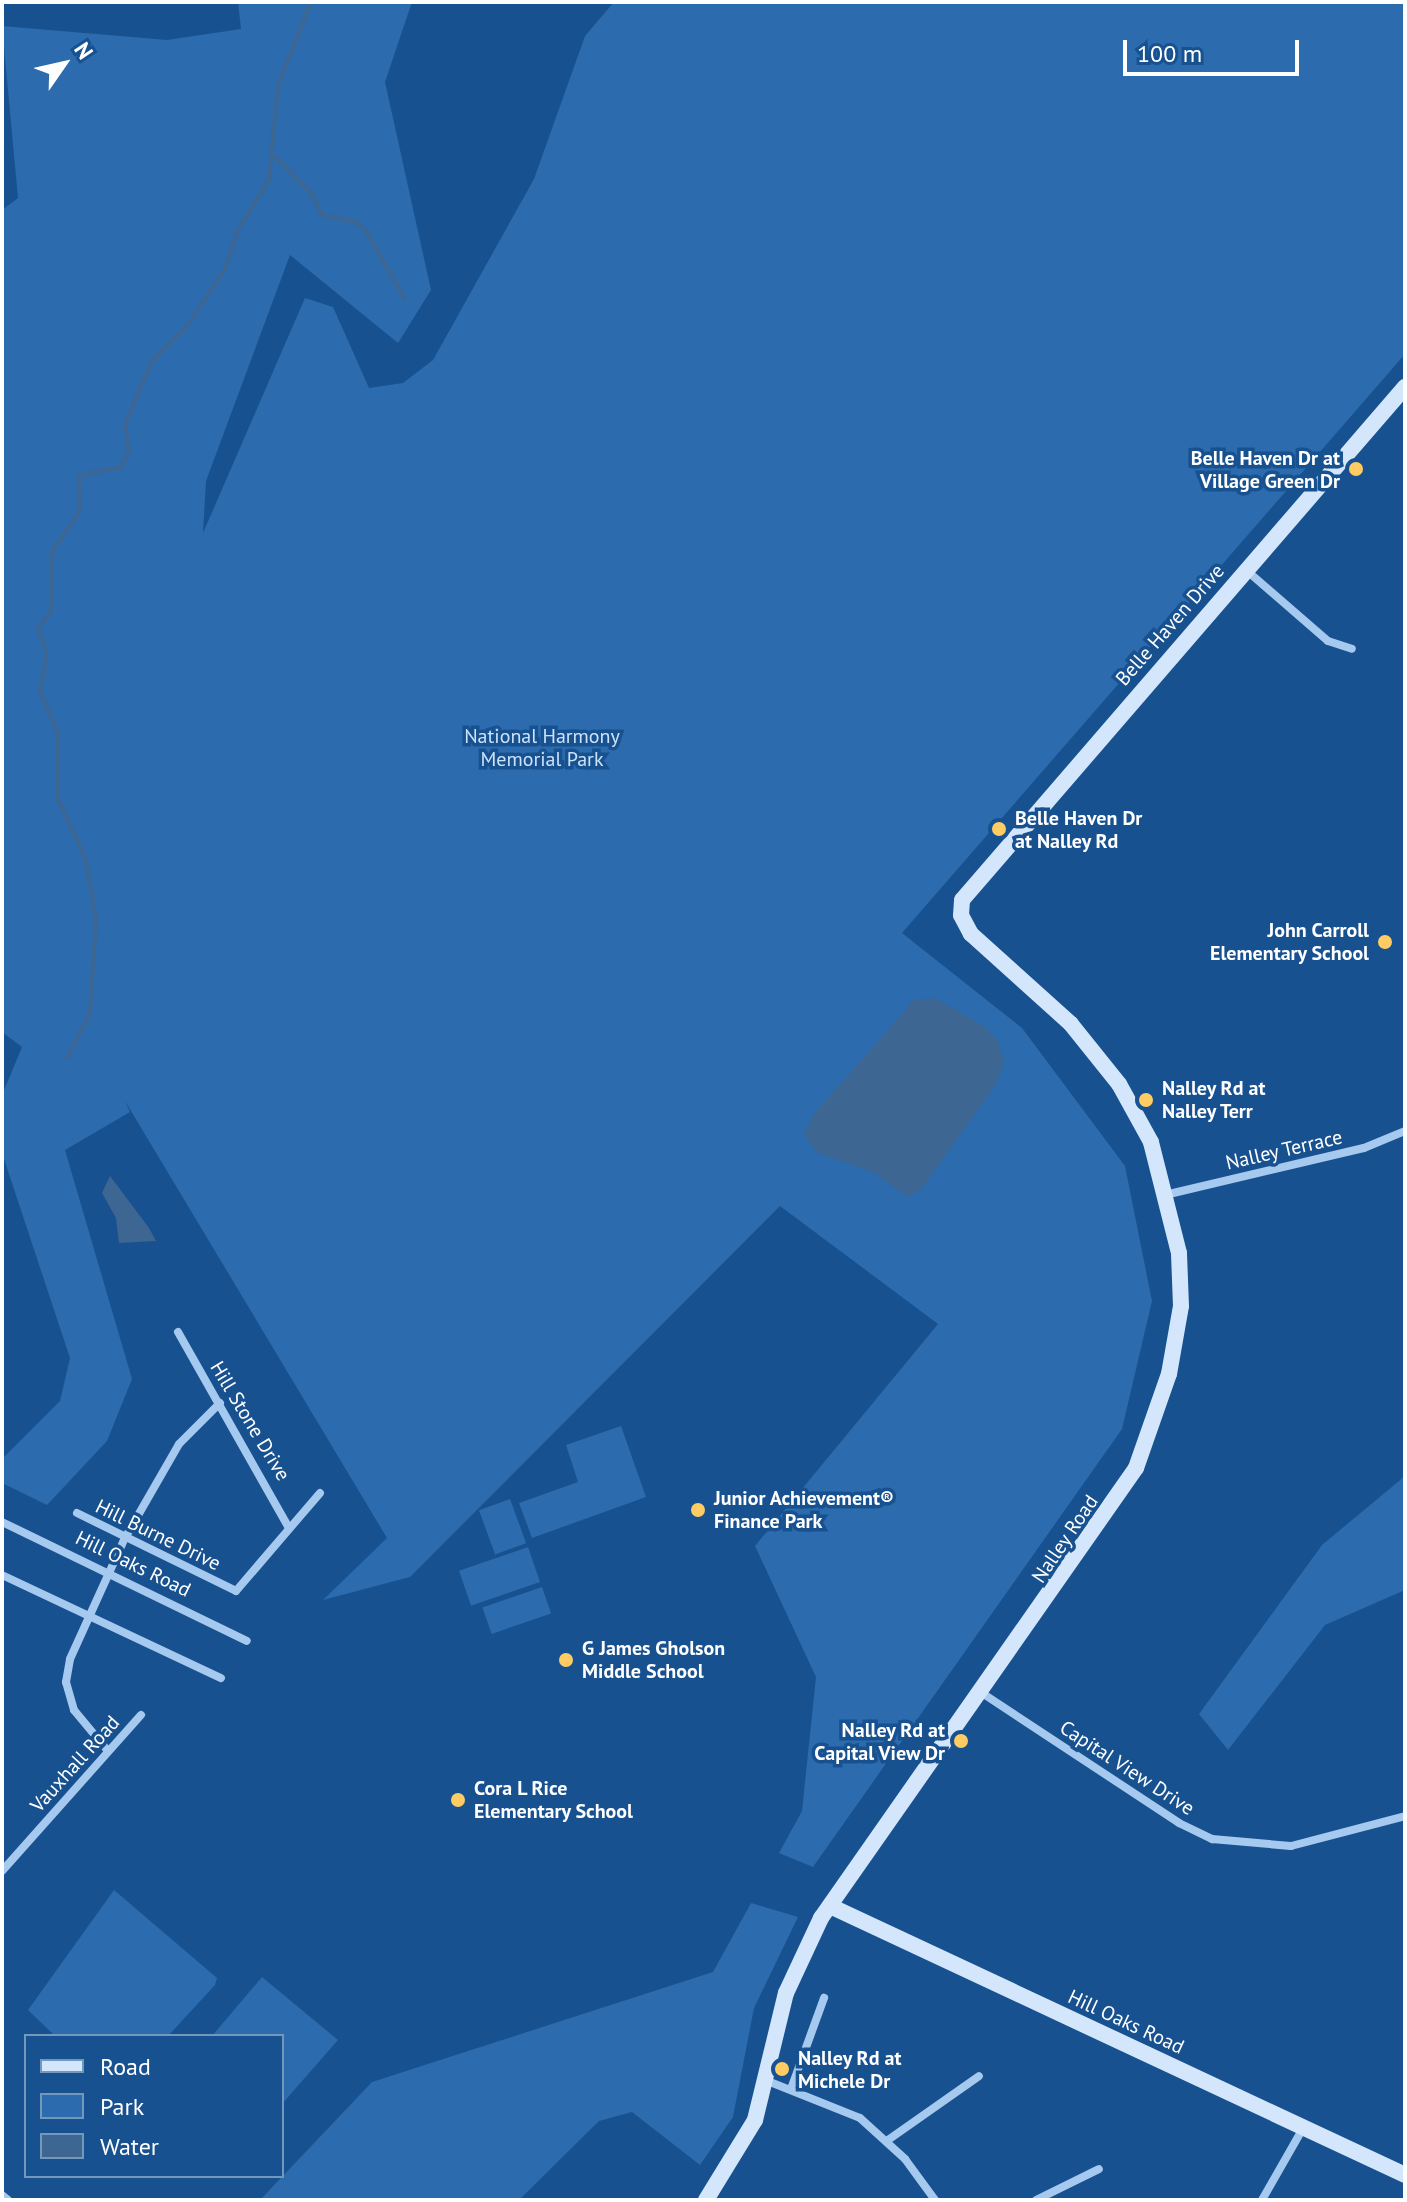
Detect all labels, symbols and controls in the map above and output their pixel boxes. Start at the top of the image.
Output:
north arrow [24,24,104,104]
scale bar [1127,24,1303,74]
text: N [68,37,100,64]
text: 100 m [1137,38,1202,69]
place label: Belle Haven Dr at Village Green Dr [1191,446,1340,493]
marker: Belle Haven Dr at Village Green Dr [1347,460,1365,478]
street label: Belle Haven Drive [1111,559,1229,691]
park label: National Harmony Memorial Park [464,725,620,772]
place label: Belle Haven Dr at Nalley Rd [1015,806,1142,853]
marker: Belle Haven Dr at Nalley Rd [990,820,1008,838]
place label: John Carroll Elementary School [1209,918,1369,965]
marker: John Carroll Elementary School [1376,933,1394,951]
place label: Nalley Rd at Nalley Terr [1162,1076,1266,1123]
marker: Nalley Rd at Nalley Terr [1137,1091,1155,1109]
street label: Nalley Terrace [1223,1125,1345,1175]
street label: Hill Stone Drive [205,1357,295,1485]
place label: Junior Achievement® Finance Park [714,1486,895,1533]
street label: Nalley Road [1027,1490,1103,1588]
street label: Hill Burne Drive [91,1494,225,1576]
marker: Junior Achievement® Finance Park [689,1501,707,1519]
street label: Hill Oaks Road [72,1526,194,1602]
place label: G James Gholson Middle School [582,1636,725,1683]
marker: G James Gholson Middle School [557,1651,575,1669]
street label: Vauxhall Road [25,1711,125,1817]
street label: Capital View Drive [1055,1715,1199,1821]
place label: Nalley Rd at Capital View Dr [813,1718,945,1765]
marker: Nalley Rd at Capital View Dr [952,1732,970,1750]
place label: Cora L Rice Elementary School [474,1776,634,1823]
marker: Cora L Rice Elementary School [449,1791,467,1809]
street label: Hill Oaks Road [1064,1985,1188,2059]
legend [24,2034,284,2178]
place label: Nalley Rd at Michele Dr [798,2046,902,2093]
text: Road [100,2051,151,2082]
marker: Nalley Rd at Michele Dr [773,2060,791,2078]
text: Park [100,2091,144,2122]
text: Water [100,2131,159,2162]

